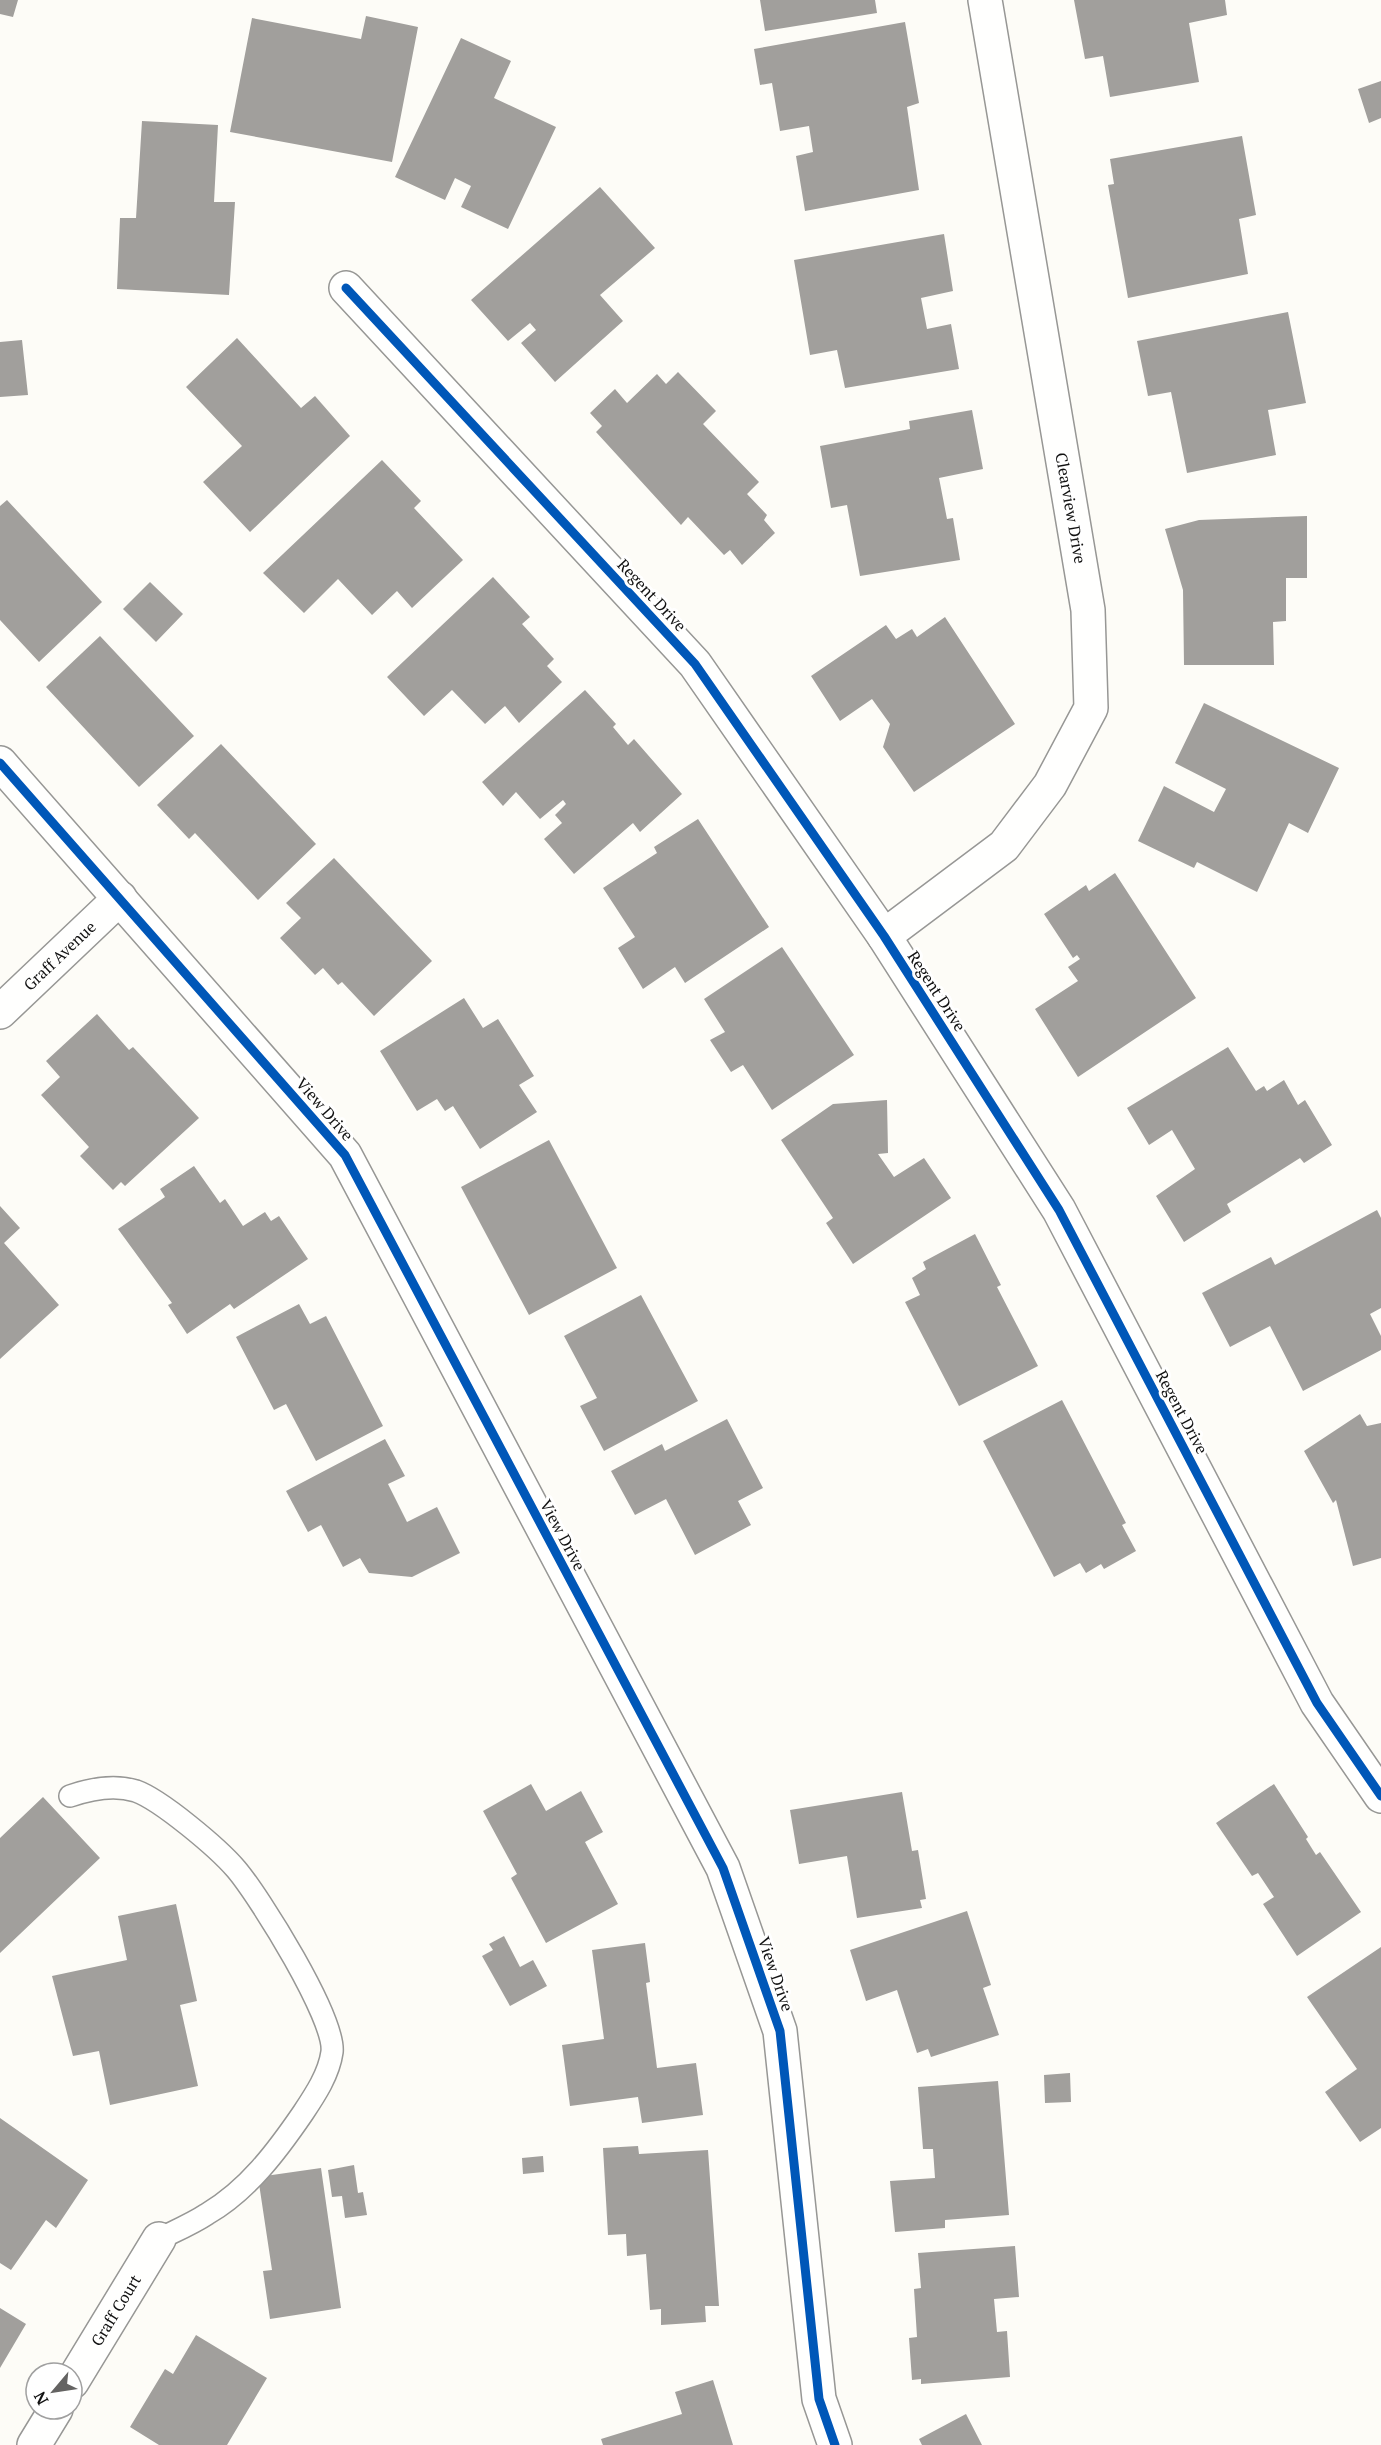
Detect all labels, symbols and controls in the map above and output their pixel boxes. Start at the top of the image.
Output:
street label: Clearview Drive [1050,451,1092,565]
street label: Regent Drive [613,554,691,636]
street label: Graff Avenue [18,916,100,995]
street label: Regent Drive [903,946,971,1036]
street label: View Drive [291,1073,359,1145]
street label: Regent Drive [1151,1366,1213,1458]
street label: View Drive [535,1496,591,1574]
street label: View Drive [753,1934,799,2014]
street label: Graff Court [85,2270,146,2350]
north arrow [24,2361,84,2421]
text: N [28,2388,53,2409]

